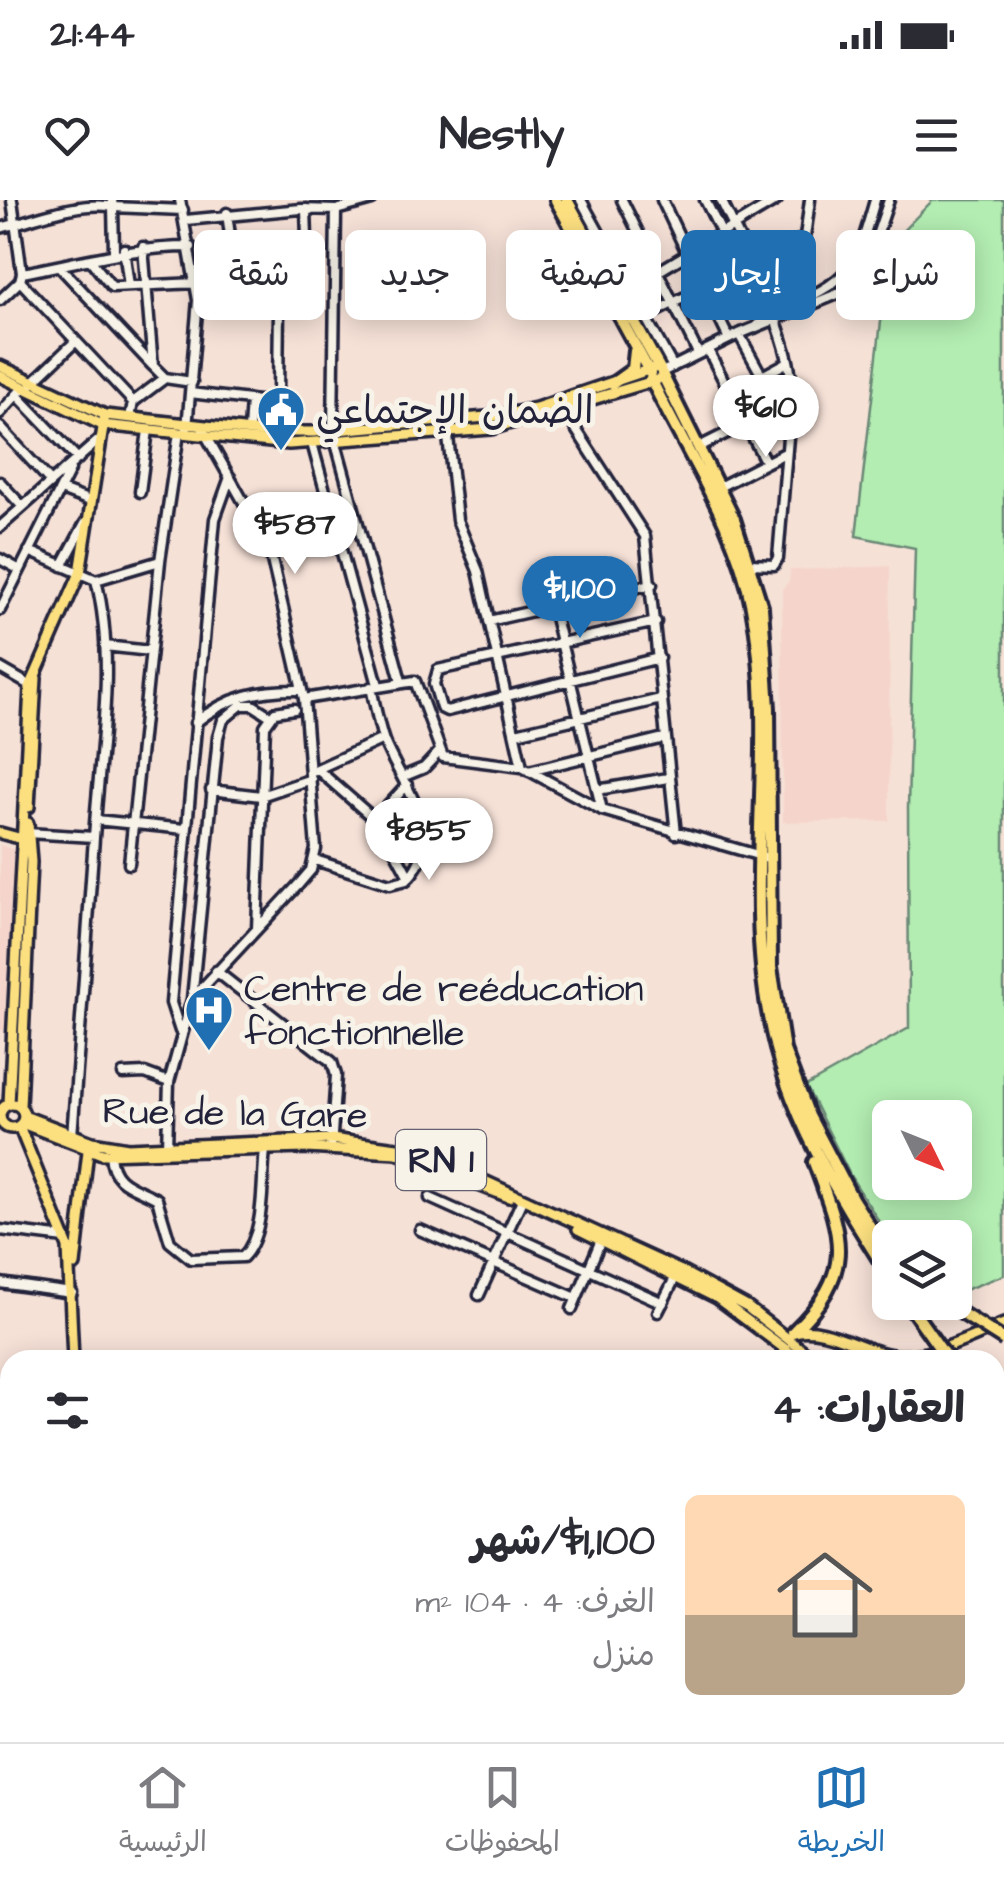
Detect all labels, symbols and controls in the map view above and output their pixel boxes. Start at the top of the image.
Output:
text: 21:44 [50,9,135,61]
text: Nestly [439,104,565,166]
icon: heart [40,108,95,163]
icon: menu [909,108,964,163]
chip: شقة [194,230,325,320]
chip: جديد [345,230,486,320]
chip: تصفية [506,230,661,320]
chip: إيجار [681,230,816,320]
chip: شراء [836,230,975,320]
pin: $610 [707,375,825,460]
public building icon: الضمان الإجتماعي [255,384,307,452]
text: $610 [735,385,797,430]
place label: الضمان الإجتماعي [316,386,594,443]
pin: $587 [236,492,354,577]
text: $587 [255,502,335,547]
pin: $1,100 [499,556,661,641]
text: $1,100 [544,566,616,611]
pin: $855 [370,798,488,883]
text: $855 [387,808,471,853]
place label: Centre de reéducation fonctionnelle [244,964,644,1060]
hospital icon: Centre de reéducation fonctionnelle [183,984,235,1052]
street label: Rue de la Gare [102,1086,368,1142]
north arrow [872,1100,972,1200]
map controls [872,1100,972,1320]
road number: RN 1 [396,1130,486,1190]
button: layers [872,1220,972,1320]
text: العقارات: 4 [772,1381,965,1439]
icon: filters [40,1383,95,1438]
text: $1,100/شهر [471,1513,655,1571]
icon: home [765,1535,885,1655]
text: الغرف: 4 · 104 m² [415,1580,655,1625]
text: منزل [592,1633,655,1678]
tab: الرئيسية [119,1760,207,1866]
tab: المحفوظات [445,1760,560,1866]
tab: الخريطة [798,1760,885,1866]

